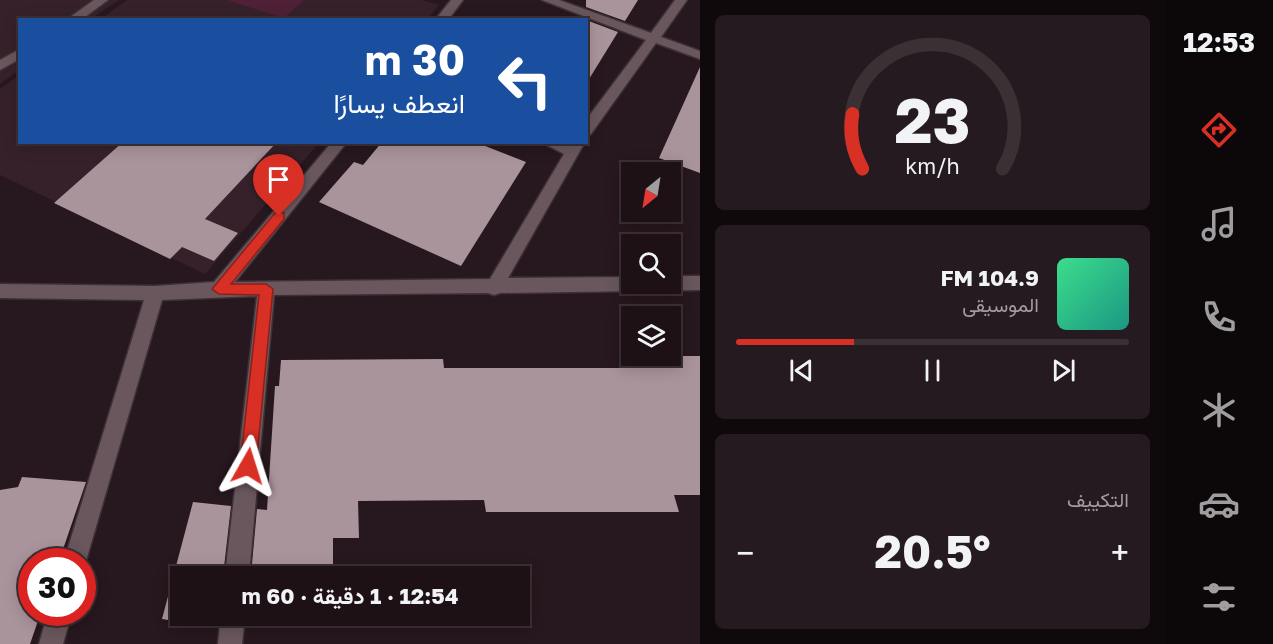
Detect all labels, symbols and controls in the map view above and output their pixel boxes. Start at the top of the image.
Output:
text: 12:53 [1183,26,1255,58]
text: 30 m [365,34,465,84]
icon: left [486,42,564,120]
text: 23 [894,83,971,158]
text: انعطف يسارًا [334,87,465,119]
icon: directions [1198,109,1240,151]
pin [253,154,304,216]
text: km/h [905,154,960,180]
north arrow [621,162,681,222]
map controls [621,162,681,366]
icon: arrive [262,163,295,196]
icon: music [1198,203,1240,245]
button: search [621,234,681,294]
text: 104.9 FM [940,264,1039,291]
text: الموسيقى [962,292,1039,316]
icon: phone [1198,296,1240,338]
button: layers [621,306,681,366]
icon: previous [785,354,818,387]
icon: pause [916,354,949,387]
icon: next [1047,354,1080,387]
icon: climate [1198,389,1240,431]
position arrow [216,434,280,498]
icon: car [1198,483,1240,525]
text: التكييف [1067,487,1129,511]
text: 20.5° [874,524,991,578]
text: − [736,533,754,572]
text: + [1111,533,1129,572]
speed limit sign: 30 [18,548,96,626]
icon: filters [1198,576,1240,618]
text: 12:54 · 1 دقيقة · 60 m [242,582,458,609]

